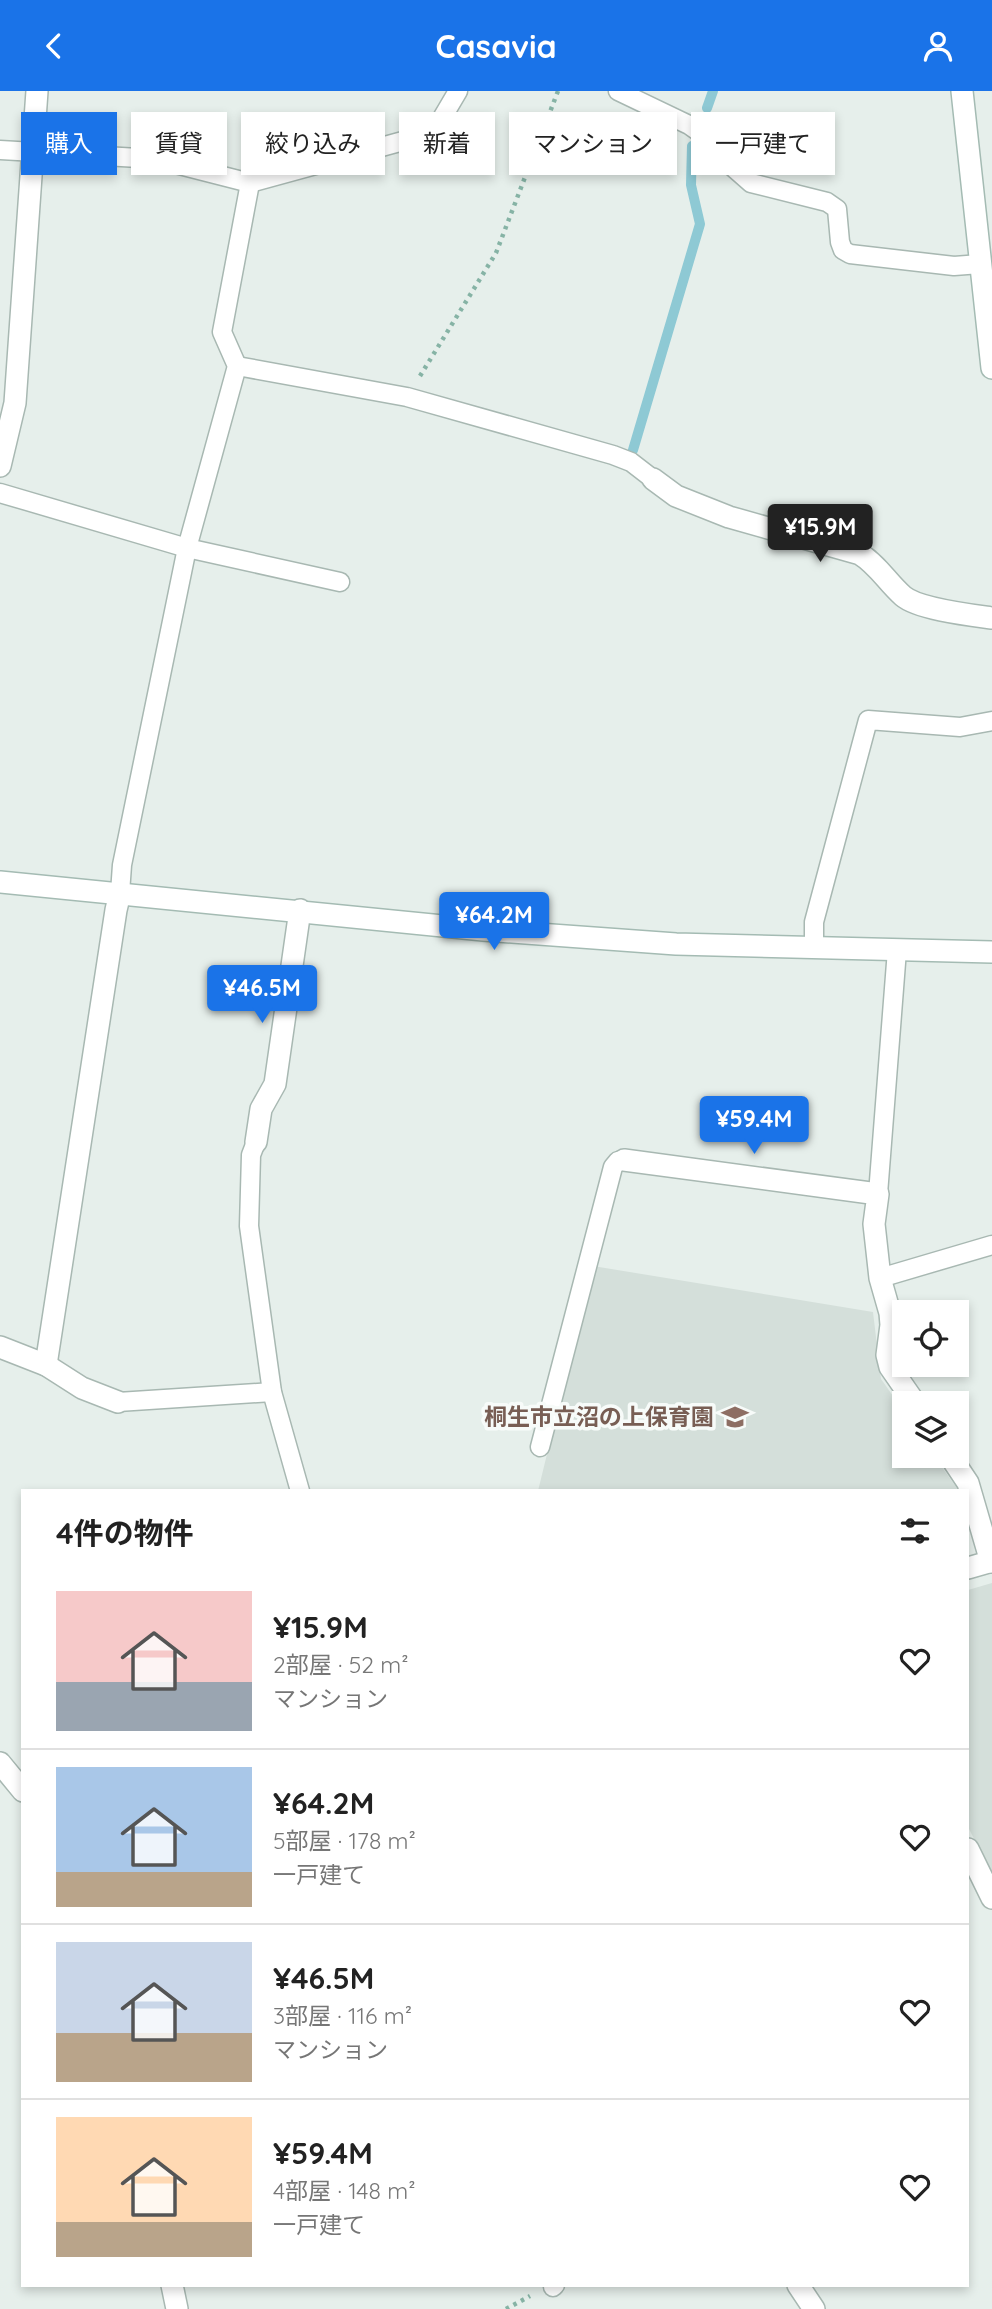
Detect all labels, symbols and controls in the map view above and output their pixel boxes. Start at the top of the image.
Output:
text: Casavia [435,26,557,66]
icon: back [35,27,73,65]
icon: person [919,27,957,65]
chip: 購入 [21,112,117,175]
chip: 賃貸 [131,112,227,175]
chip: 絞り込み [241,112,385,175]
chip: 新着 [399,112,495,175]
chip: マンション [509,112,677,175]
chip: 一戸建て [691,112,835,175]
pin: ¥15.9M [763,505,877,564]
text: ¥15.9M [784,512,856,541]
pin: ¥64.2M [437,893,551,952]
text: ¥64.2M [455,900,533,929]
pin: ¥46.5M [205,965,319,1025]
text: ¥46.5M [223,973,301,1002]
pin: ¥59.4M [697,1097,811,1156]
text: ¥59.4M [716,1104,792,1133]
map controls [892,1300,969,1468]
button: locate [892,1300,969,1377]
button: layers [892,1391,969,1468]
place label: 桐生市立沼の上保育園 [484,1402,714,1431]
school or university icon: 桐生市立沼の上保育園 [720,1402,750,1432]
icon: filters [896,1512,934,1550]
text: 4件の物件 [56,1514,194,1552]
text: ¥15.9M [273,1608,368,1646]
icon: home [112,1619,196,1703]
icon: heart [896,1642,934,1680]
text: 2部屋 · 52 m² [273,1650,409,1679]
text: マンション [273,1684,388,1713]
text: ¥64.2M [273,1784,374,1822]
icon: home [112,1795,196,1879]
icon: heart [896,1818,934,1856]
text: 5部屋 · 178 m² [273,1826,416,1855]
text: 一戸建て [273,1860,365,1889]
text: ¥46.5M [273,1959,374,1997]
icon: home [112,1970,196,2054]
icon: heart [896,1993,934,2031]
text: 3部屋 · 116 m² [273,2001,412,2030]
text: マンション [273,2035,388,2064]
text: ¥59.4M [273,2134,373,2172]
icon: home [112,2145,196,2229]
icon: heart [896,2168,934,2206]
text: 4部屋 · 148 m² [273,2176,415,2205]
text: 一戸建て [273,2210,365,2239]

